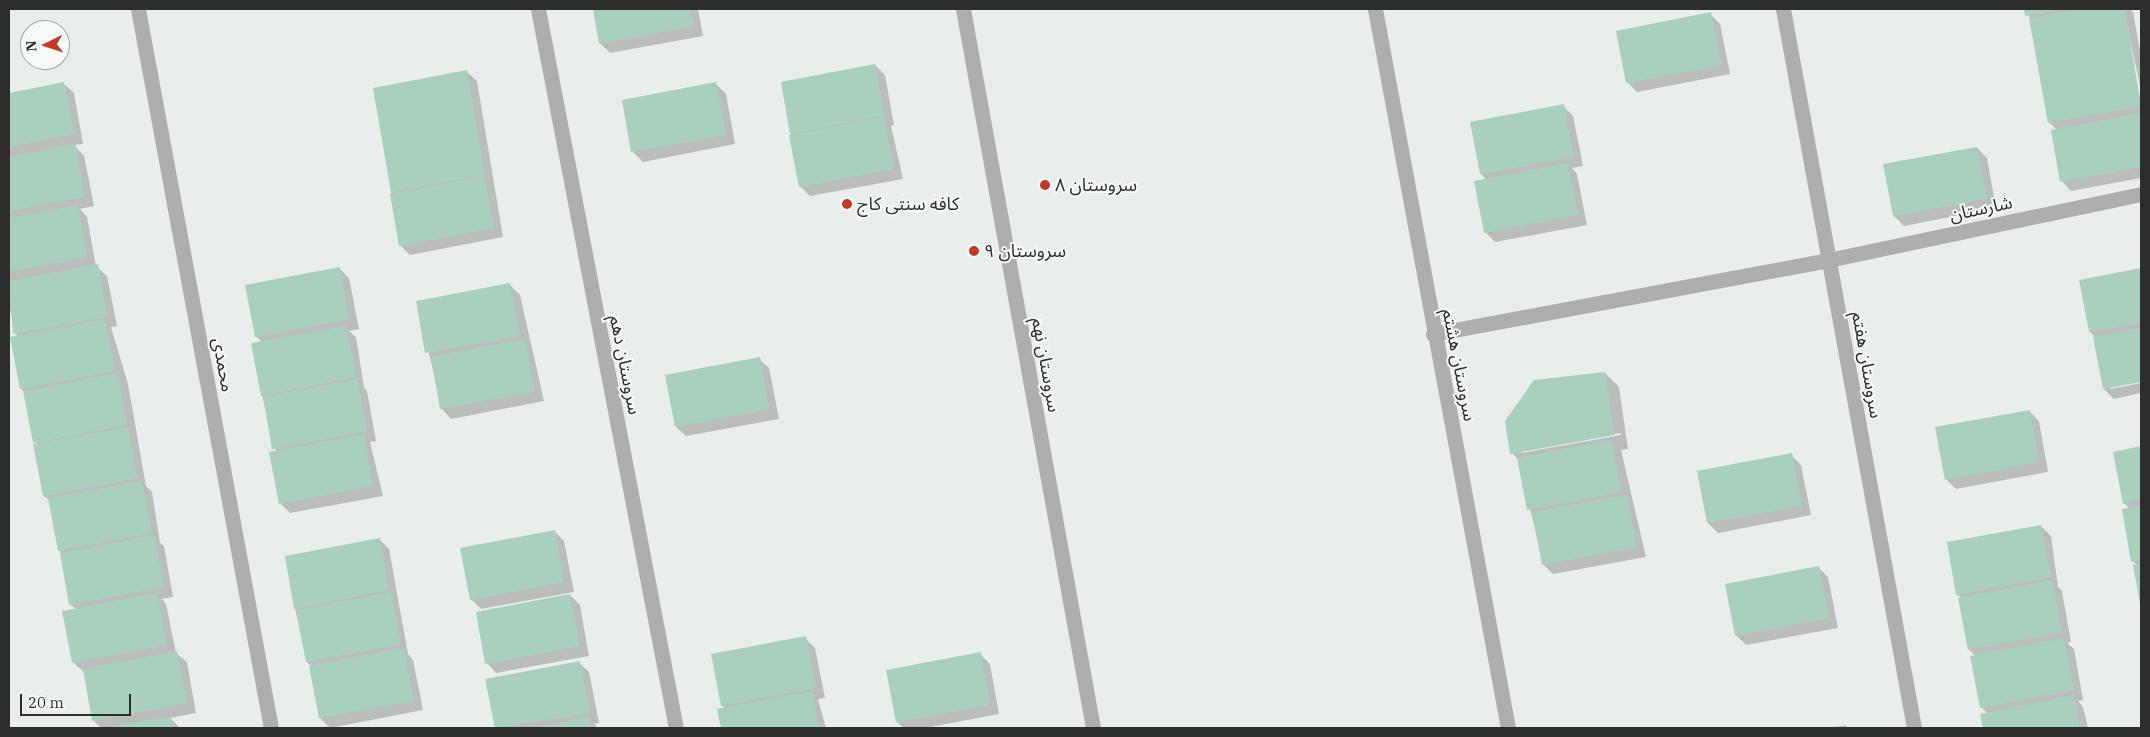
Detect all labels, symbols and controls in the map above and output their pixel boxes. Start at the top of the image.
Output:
north arrow [20,20,70,70]
text: N [22,40,40,52]
place label: سروستان ٨ [1055,174,1137,196]
marker: سروستان ٨ [1039,179,1051,191]
street label: شارستان [1948,192,2014,226]
place label: کافه سنتی کاج [857,193,959,215]
marker: کافه سنتی کاج [841,198,853,210]
place label: سروستان ٩ [984,240,1066,262]
marker: سروستان ٩ [968,245,980,257]
street label: سروستان هشتم [1437,307,1481,423]
street label: سروستان هفتم [1847,310,1887,420]
street label: سروستان دهم [605,313,645,417]
street label: سروستان نهم [1027,316,1065,414]
street label: محمدی [208,336,238,394]
scale bar [22,684,134,716]
text: 20 m [28,693,64,712]

